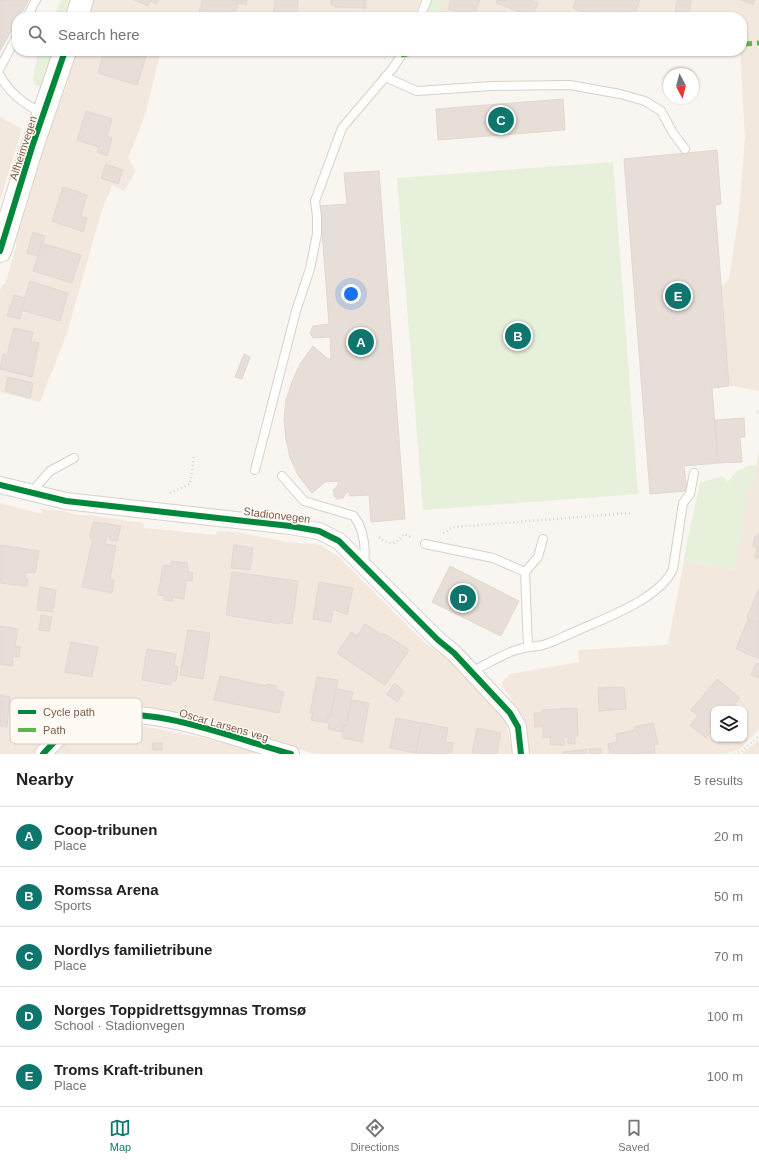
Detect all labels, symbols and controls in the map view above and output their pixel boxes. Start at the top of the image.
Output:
search box [12,12,747,56]
icon: search [26,23,48,45]
text: Search here [58,26,140,43]
north arrow [663,68,699,104]
pin: C [488,105,514,135]
street label: Alfheimvegen [7,114,39,182]
pin: E [665,281,691,311]
your location [341,284,361,304]
pin: B [505,321,531,351]
pin: A [348,327,374,357]
street label: Stadionvegen [243,505,311,525]
pin: D [450,583,476,613]
legend [10,698,142,744]
text: Cycle path [43,706,95,718]
map controls [711,706,747,742]
button: layers [711,706,747,742]
street label: Oscar Larsens veg [178,707,270,743]
text: Path [43,724,66,736]
text: Nearby [16,770,74,789]
text: 5 results [694,773,743,788]
text: Coop-tribunen [54,821,157,838]
text: A [24,829,34,844]
text: 20 m [714,829,743,844]
text: Place [54,838,87,853]
text: Romssa Arena [54,881,159,898]
text: B [24,889,34,904]
text: 50 m [714,889,743,904]
text: Sports [54,898,92,913]
text: Nordlys familietribune [54,941,212,958]
text: C [24,949,34,964]
text: 70 m [714,949,743,964]
text: Place [54,958,87,973]
text: Norges Toppidrettsgymnas Tromsø [54,1001,306,1018]
text: D [24,1009,34,1024]
text: 100 m [707,1009,743,1024]
text: School · Stadionvegen [54,1018,185,1033]
text: Troms Kraft-tribunen [54,1061,203,1078]
text: E [25,1069,33,1084]
text: 100 m [707,1069,743,1084]
text: Place [54,1078,87,1093]
tab: Map [109,1117,131,1153]
tab: Directions [350,1117,399,1153]
tab: Saved [618,1117,649,1153]

